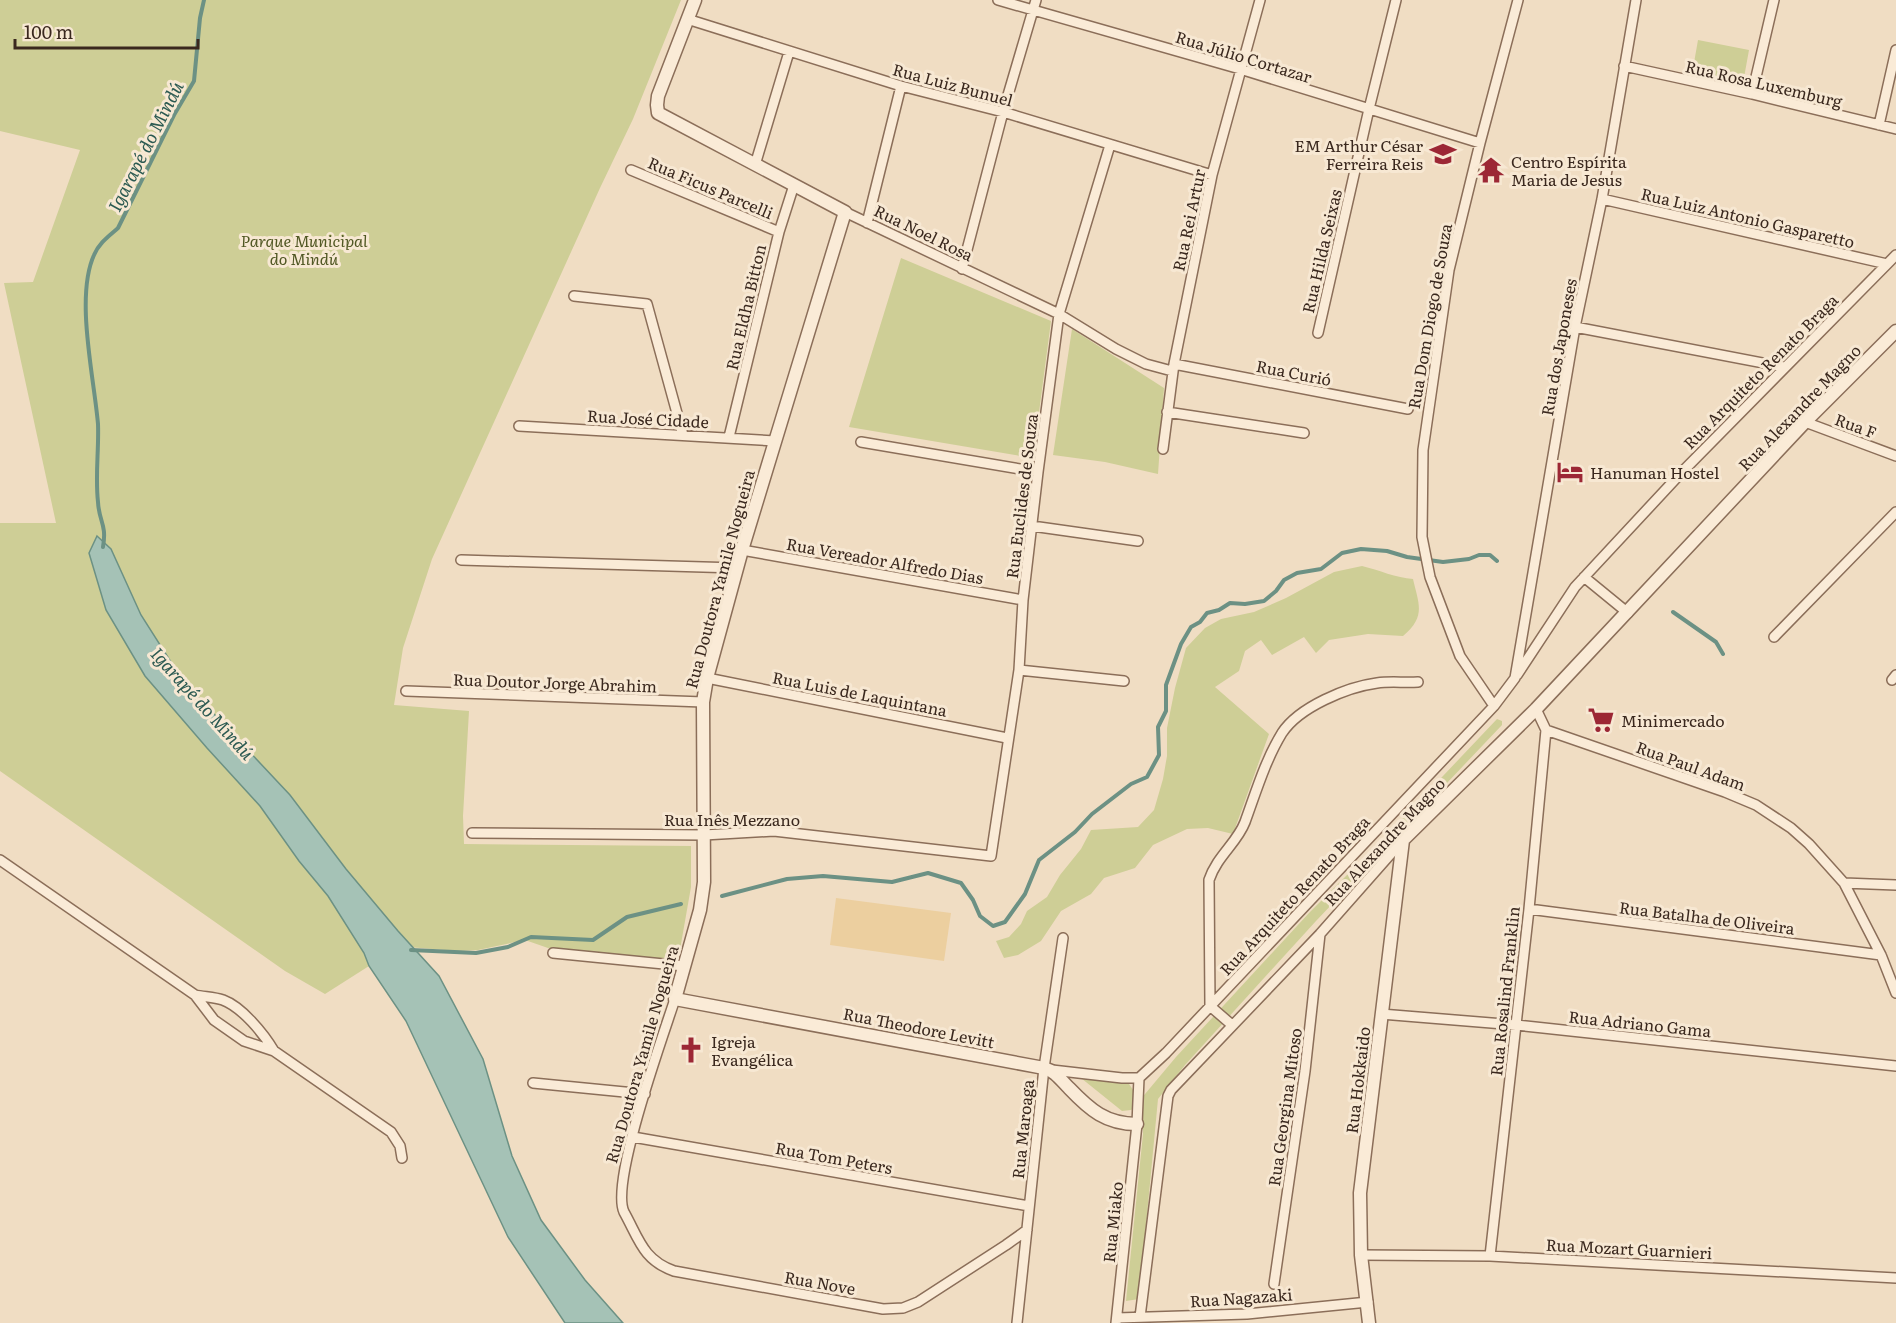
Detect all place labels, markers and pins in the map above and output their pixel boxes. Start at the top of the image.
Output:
place label: EM Arthur César Ferreira Reis [1294,133,1423,175]
school or university icon: EM Arthur César Ferreira Reis [1428,139,1458,169]
place label: Centro Espírita Maria de Jesus [1511,149,1627,191]
temple icon: Centro Espírita Maria de Jesus [1476,155,1506,185]
hotel icon: Hanuman Hostel [1555,457,1585,487]
place label: Hanuman Hostel [1590,460,1719,484]
supermarket icon: Minimercado [1586,705,1616,735]
place label: Minimercado [1621,708,1725,732]
place label: Igreja Evangélica [711,1029,793,1071]
church icon: Igreja Evangélica [676,1035,706,1065]

